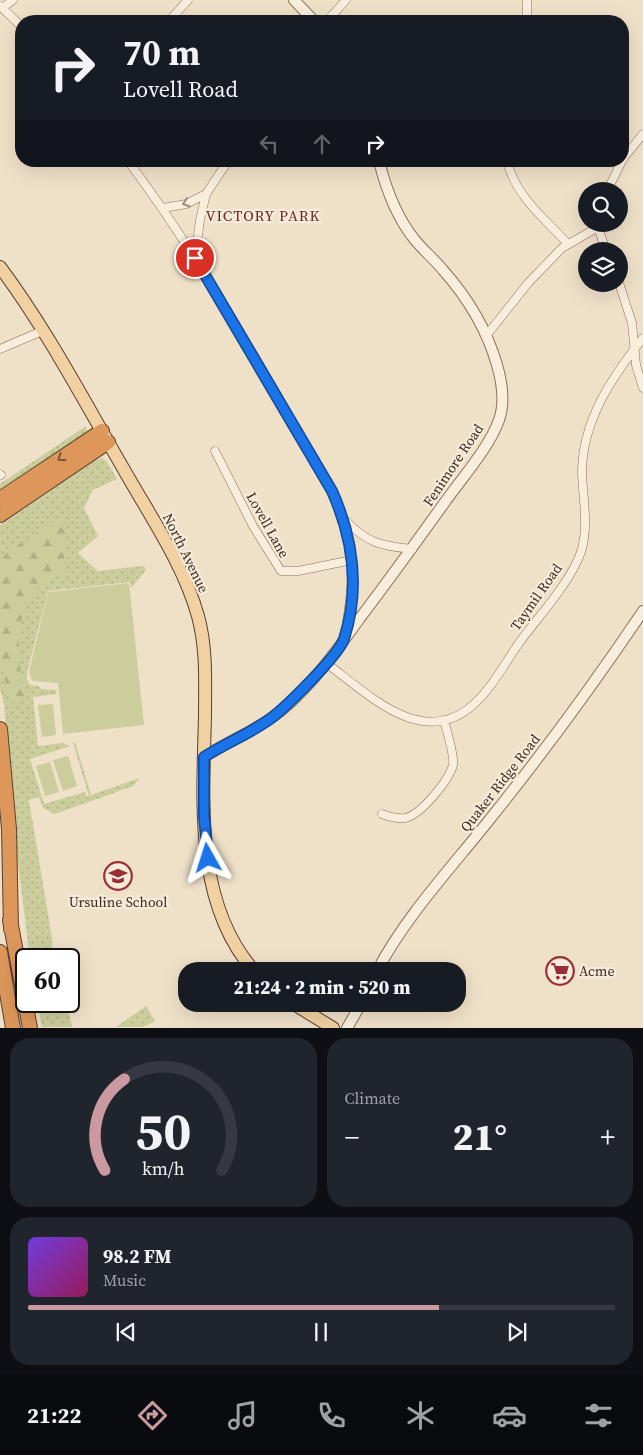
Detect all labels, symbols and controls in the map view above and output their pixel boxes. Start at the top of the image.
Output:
text: 70 m [123,29,200,77]
icon: right [40,35,105,100]
text: Lovell Road [123,74,238,104]
icon: left [255,130,283,158]
icon: ahead [308,130,336,158]
icon: right [361,130,389,158]
map controls [578,182,628,292]
button: search [578,182,628,232]
one-way arrow [182,198,190,208]
district label: VICTORY PARK [206,205,321,226]
pin [174,237,216,279]
button: layers [578,242,628,292]
icon: arrive [181,244,209,272]
street label: Fenimore Road [418,420,488,510]
one-way arrow [58,452,67,461]
street label: Lovell Lane [242,488,294,562]
street label: North Avenue [158,510,214,596]
street label: Taymil Road [505,559,567,635]
street label: Quaker Ridge Road [455,730,545,836]
position arrow [181,831,233,883]
school or university icon: Ursuline School [103,861,133,891]
place label: Ursuline School [69,892,167,912]
speed limit sign: 60 [15,948,80,1013]
supermarket icon: Acme [545,956,575,986]
place label: Acme [579,961,615,981]
text: 21:24 · 2 min · 520 m [233,974,411,1000]
text: Climate [345,1087,400,1109]
text: 50 [135,1095,191,1166]
text: 21° [453,1111,507,1163]
text: − [345,1118,359,1156]
text: + [600,1118,615,1156]
text: km/h [142,1156,185,1181]
text: 98.2 FM [103,1243,172,1269]
text: Music [103,1269,146,1291]
icon: previous [112,1318,140,1346]
icon: pause [307,1318,335,1346]
icon: next [503,1318,531,1346]
icon: directions [135,1398,170,1433]
icon: music [225,1398,260,1433]
icon: phone [314,1398,349,1433]
icon: climate [403,1398,438,1433]
icon: car [492,1398,527,1433]
icon: filters [581,1398,616,1433]
text: 21:22 [27,1400,81,1430]

